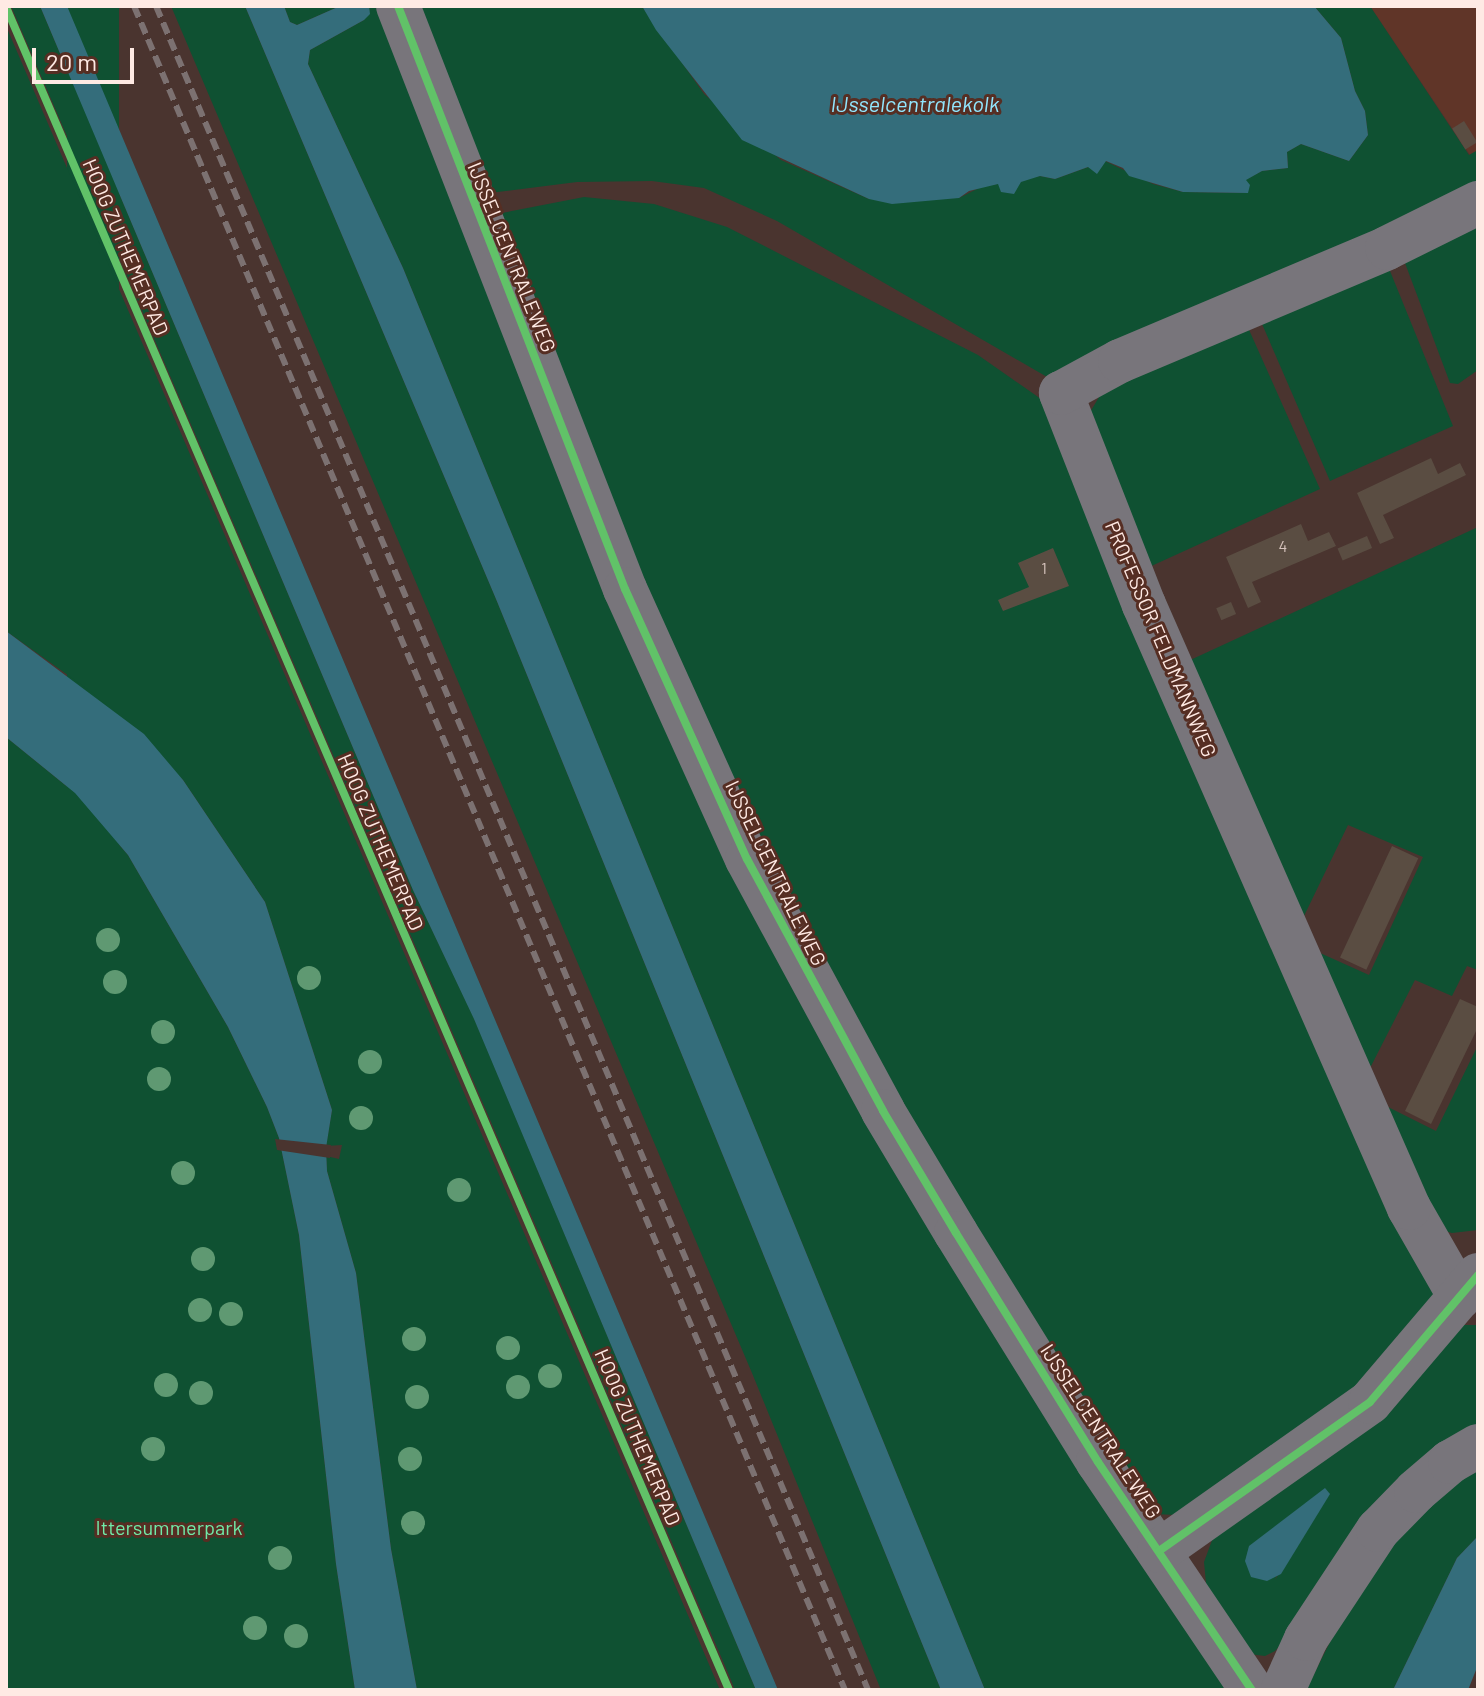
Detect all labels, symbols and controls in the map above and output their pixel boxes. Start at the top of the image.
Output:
scale bar [36,32,138,82]
text: 20 m [46,47,97,76]
water label: IJsselcentralekolk [831,91,999,117]
street label: HOOG ZUTHEMERPAD [78,155,174,339]
street label: IJSSELCENTRALEWEG [463,158,561,356]
street label: PROFESSOR FELDMANNWEG [1100,517,1222,761]
house number: 4 [1279,536,1287,556]
house number: 1 [1041,558,1047,578]
street label: HOOG ZUTHEMERPAD [333,750,429,934]
street label: IJSSELCENTRALEWEG [721,776,831,970]
street label: IJSSELCENTRALEWEG [1036,1339,1166,1523]
street label: HOOG ZUTHEMERPAD [590,1345,686,1529]
park label: Ittersummerpark [95,1515,243,1539]

